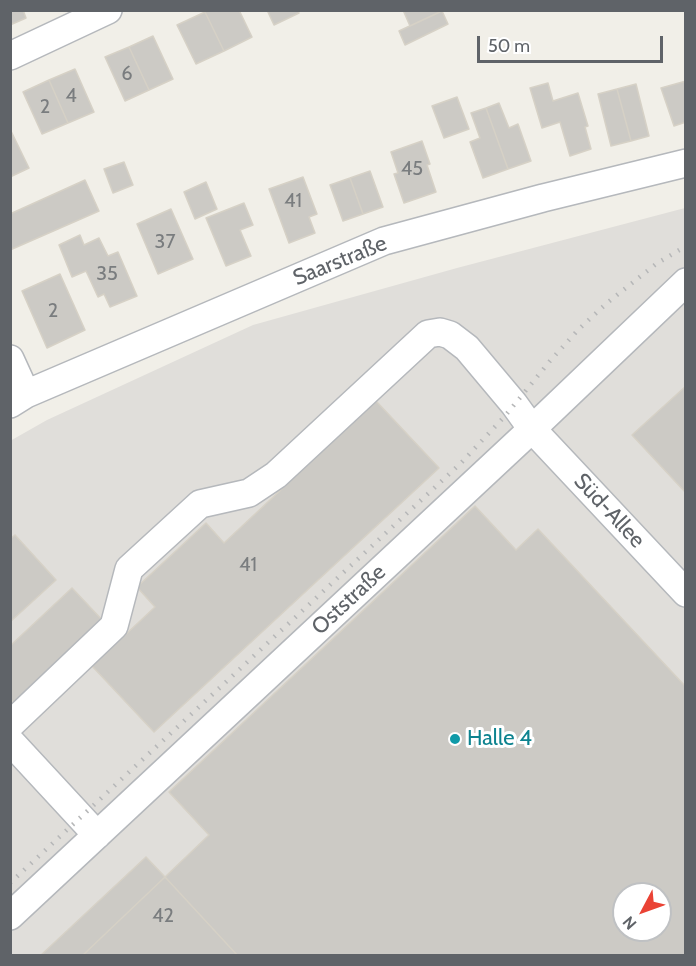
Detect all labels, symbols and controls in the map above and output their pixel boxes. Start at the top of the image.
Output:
scale bar [480,24,666,62]
text: 50 m [488,35,530,57]
house number: 6 [121,62,133,86]
house number: 4 [65,84,77,108]
house number: 2 [40,95,50,119]
house number: 45 [401,157,423,181]
house number: 41 [284,189,302,213]
house number: 37 [155,230,175,254]
street label: Saarstraße [289,230,391,292]
house number: 35 [96,262,118,286]
house number: 2 [48,299,58,323]
street label: Süd-Allee [568,468,650,554]
house number: 41 [239,553,257,577]
street label: Oststraße [307,559,391,641]
place label: Halle 4 [467,726,532,752]
marker: Halle 4 [448,732,462,746]
north arrow [612,882,672,942]
house number: 42 [152,904,174,928]
text: N [619,912,640,933]

